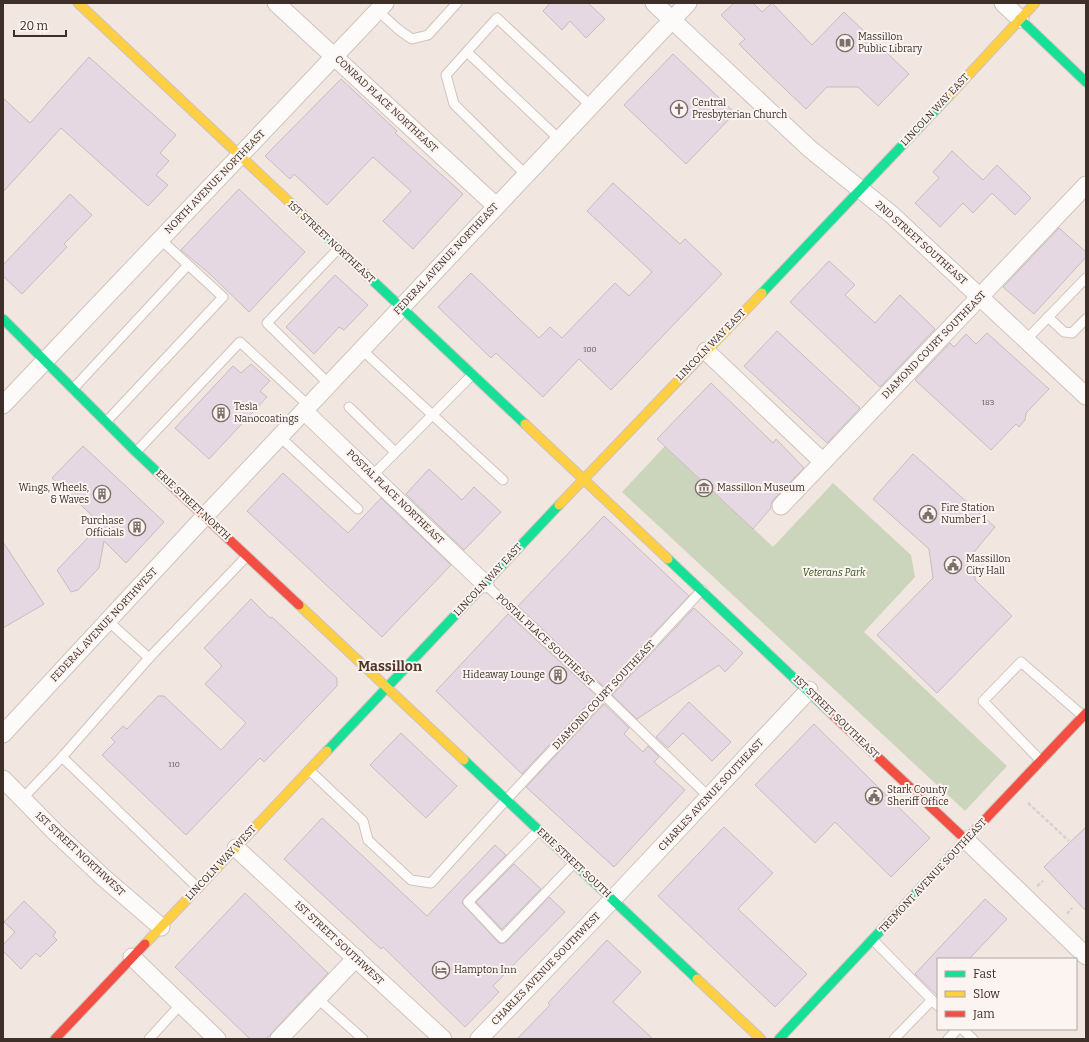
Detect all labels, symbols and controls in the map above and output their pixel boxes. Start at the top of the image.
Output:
scale bar [14,12,66,38]
text: 20 m [20,19,49,33]
place label: Massillon Public Library [858,31,923,55]
library icon: Massillon Public Library [835,33,855,53]
street label: CONRAD PLACE NORTHEAST [332,53,440,155]
street label: LINCOLN WAY EAST [898,71,972,149]
place label: Central Presbyterian Church [692,97,788,121]
church icon: Central Presbyterian Church [669,99,689,119]
street label: NORTH AVENUE NORTHEAST [162,128,268,236]
street label: 1ST STREET NORTHEAST [285,198,377,286]
street label: 2ND STREET SOUTHEAST [873,199,969,287]
street label: FEDERAL AVENUE NORTHEAST [391,201,501,317]
street label: DIAMOND COURT SOUTHEAST [879,289,989,401]
street label: LINCOLN WAY EAST [674,307,748,383]
house number: 100 [583,345,597,354]
house number: 183 [982,398,995,407]
place label: Tesla Nanocoatings [234,401,299,425]
building icon: Tesla Nanocoatings [211,403,231,423]
street label: POSTAL PLACE NORTHEAST [344,447,446,547]
street label: ERIE STREET NORTH [153,467,233,543]
museum icon: Massillon Museum [694,478,714,498]
place label: Wings, Wheels, & Waves [19,482,89,506]
place label: Massillon Museum [717,482,805,494]
building icon: Wings, Wheels, & Waves [92,484,112,504]
place label: Fire Station Number 1 [941,502,995,526]
public building icon: Fire Station Number 1 [918,504,938,524]
place label: Purchase Officials [81,515,124,539]
building icon: Purchase Officials [127,517,147,537]
street label: LINCOLN WAY EAST [451,541,525,619]
place label: Massillon City Hall [966,553,1011,577]
public building icon: Massillon City Hall [943,555,963,575]
street label: FEDERAL AVENUE NORTHWEST [48,566,160,684]
park label: Veterans Park [803,567,866,579]
street label: POSTAL PLACE SOUTHEAST [493,591,597,689]
street label: DIAMOND COURT SOUTHEAST [550,638,658,752]
district label: Massillon [358,658,422,675]
building icon: Hideaway Lounge [548,665,568,685]
place label: Hideaway Lounge [463,669,545,681]
street label: 1ST STREET SOUTHEAST [791,673,881,761]
street label: CHARLES AVENUE SOUTHEAST [656,736,766,853]
house number: 110 [168,760,180,769]
place label: Stark County Sheriff Office [887,784,949,808]
public building icon: Stark County Sheriff Office [864,786,884,806]
street label: 1ST STREET NORTHWEST [33,809,127,899]
street label: TREMONT AVENUE SOUTHEAST [877,816,989,936]
street label: LINCOLN WAY WEST [183,823,259,903]
street label: ERIE STREET SOUTH [535,826,613,900]
street label: 1ST STREET SOUTHWEST [292,899,386,987]
street label: CHARLES AVENUE SOUTHWEST [489,910,603,1028]
legend [937,958,1077,1030]
hotel icon: Hampton Inn [431,960,451,980]
place label: Hampton Inn [454,964,517,976]
text: Fast [973,967,997,981]
text: Slow [973,987,1000,1001]
text: Jam [972,1007,995,1021]

